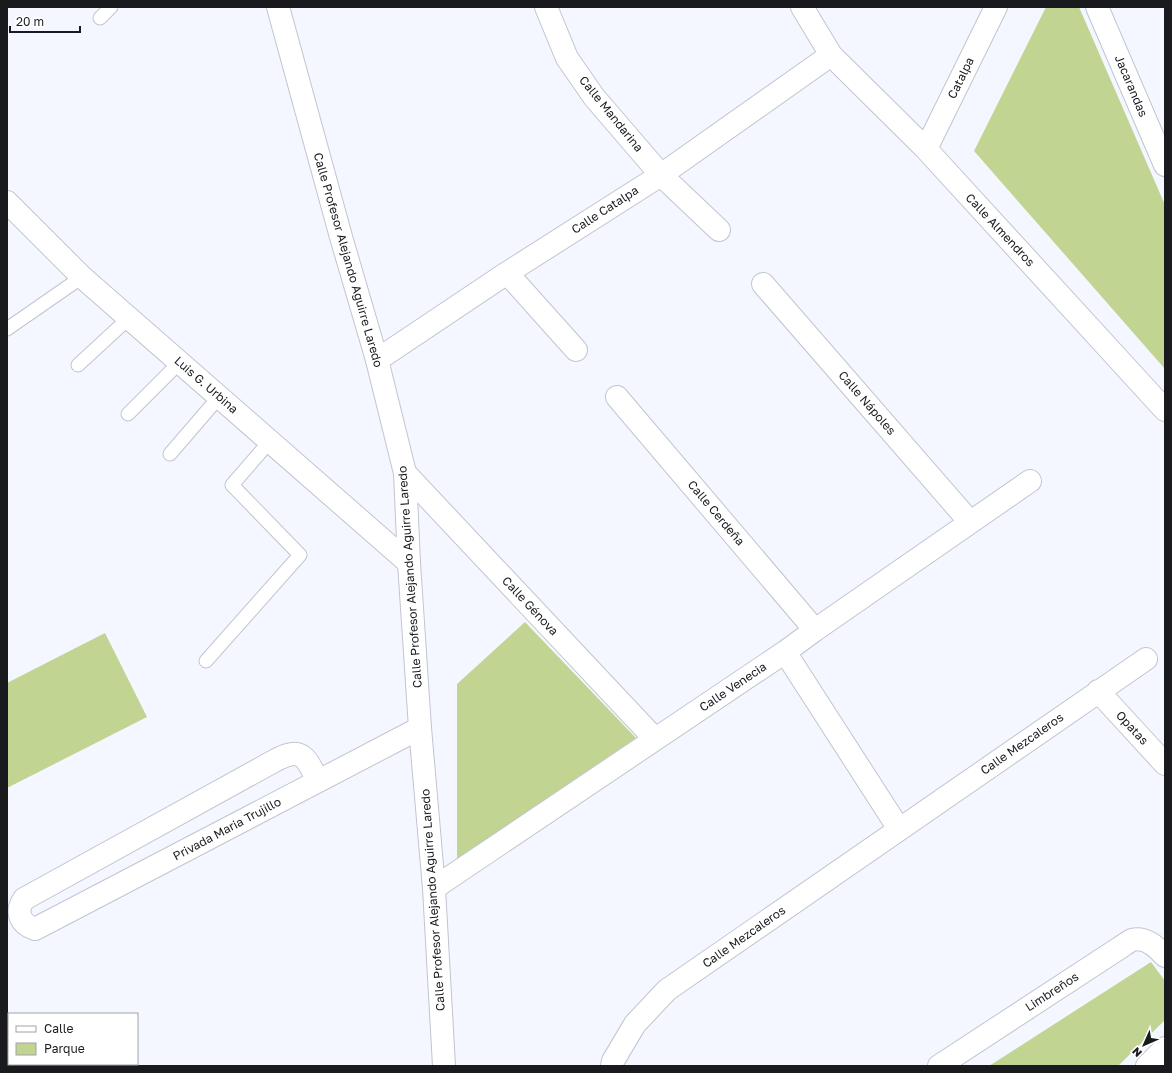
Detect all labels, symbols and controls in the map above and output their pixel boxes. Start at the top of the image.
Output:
scale bar [10,8,80,34]
text: 20 m [16,14,44,29]
street label: Jacarandas [1112,52,1151,119]
street label: Catalpa [944,55,977,101]
street label: Calle Mandarina [576,73,647,155]
street label: Calle Profesor Alejando Aguirre Laredo [311,151,386,369]
street label: Calle Catalpa [568,182,641,237]
street label: Calle Almendros [963,190,1038,269]
street label: Luis G. Urbina [171,353,241,416]
street label: Calle Nápoles [835,368,899,438]
street label: Calle Profesor Alejando Aguirre Laredo [394,465,425,689]
street label: Calle Cerdeña [685,477,748,548]
street label: Calle Génova [499,573,562,638]
street label: Calle Venecia [696,659,769,715]
street label: Opatas [1113,708,1152,748]
street label: Calle Mezcaleros [977,709,1066,778]
street label: Calle Profesor Alejando Aguirre Laredo [417,788,448,1012]
street label: Privada Maria Trujillo [170,794,283,863]
street label: Calle Mezcaleros [699,902,788,971]
street label: Limbreños [1022,969,1081,1014]
legend [8,1013,138,1065]
text: Calle [44,1021,74,1036]
north arrow [1124,1025,1164,1065]
text: Parque [44,1041,85,1056]
text: N [1129,1045,1144,1060]

